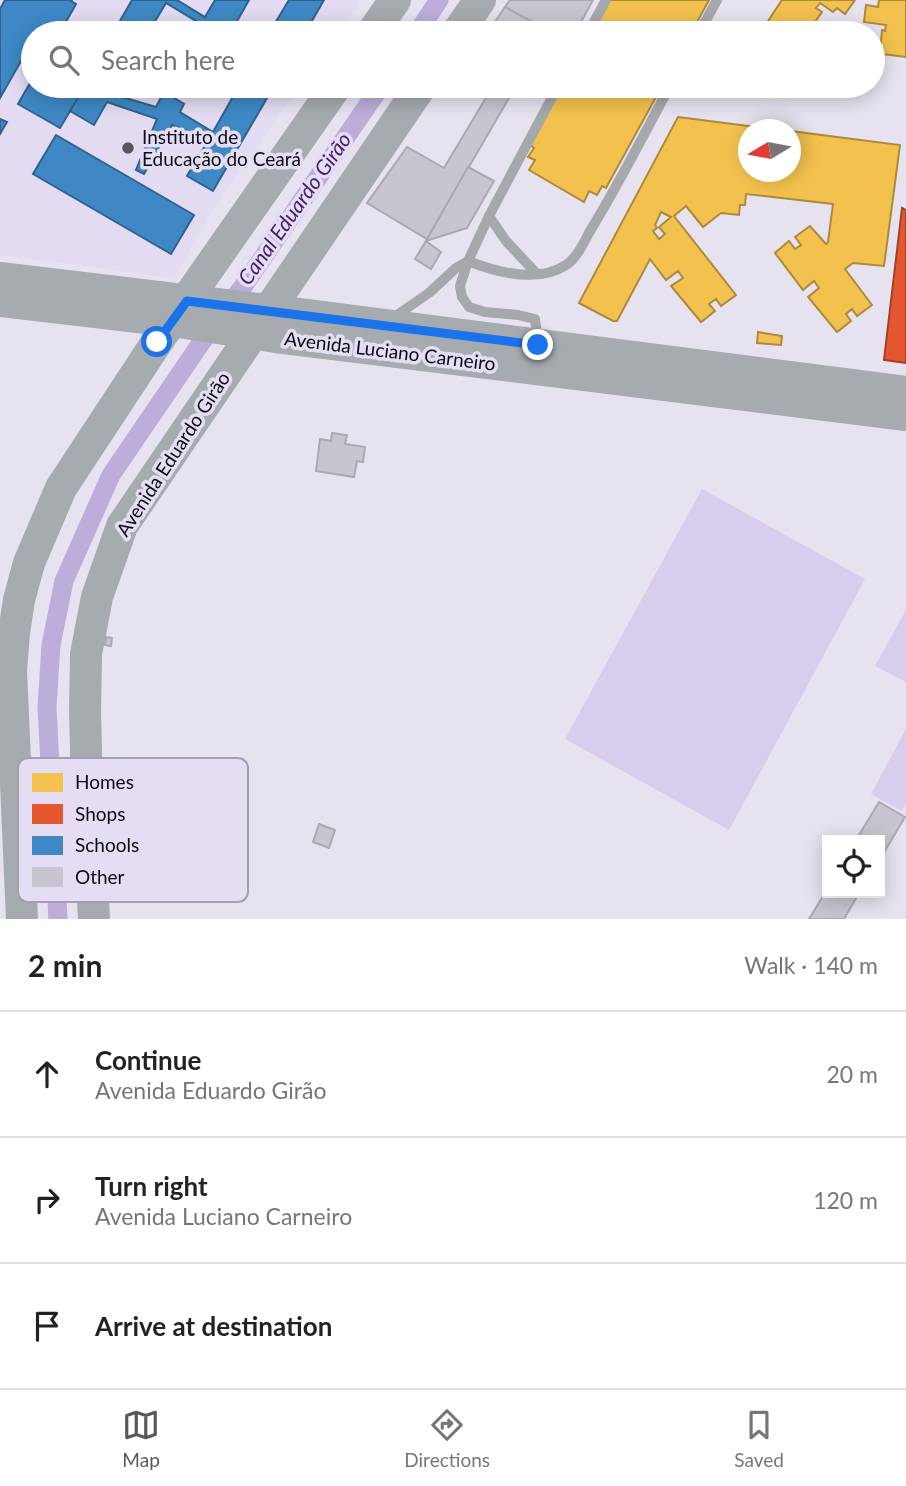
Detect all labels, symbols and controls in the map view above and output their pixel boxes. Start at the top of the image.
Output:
search box [21,21,885,98]
icon: search [45,41,83,79]
text: Search here [101,44,235,76]
north arrow [738,119,801,182]
place label: Instituto de Educação do Ceará [142,125,301,170]
water label: Canal Eduardo Girão [232,127,356,289]
marker: Instituto de Educação do Ceará [120,140,136,156]
route start [141,326,172,357]
street label: Avenida Luciano Carneiro [283,326,497,375]
route end [522,329,553,360]
street label: Avenida Eduardo Girão [111,367,234,540]
legend [18,758,248,902]
text: Homes [75,770,134,793]
text: Shops [75,802,125,825]
text: Schools [75,833,139,856]
map controls [822,835,885,898]
button: locate [822,835,885,898]
text: Other [75,865,125,888]
text: 2 min [28,947,102,983]
text: Walk · 140 m [744,951,878,979]
text: Continue [95,1044,201,1076]
icon: ahead [28,1055,66,1093]
text: 20 m [827,1060,878,1088]
text: Avenida Eduardo Girão [95,1076,326,1104]
text: Turn right [95,1170,208,1202]
icon: right [28,1181,66,1219]
text: 120 m [813,1186,878,1214]
text: Avenida Luciano Carneiro [95,1202,352,1230]
icon: arrive [28,1307,66,1345]
text: Arrive at destination [95,1310,332,1342]
tab: Map [122,1406,160,1471]
tab: Directions [404,1406,490,1471]
tab: Saved [734,1406,784,1471]

